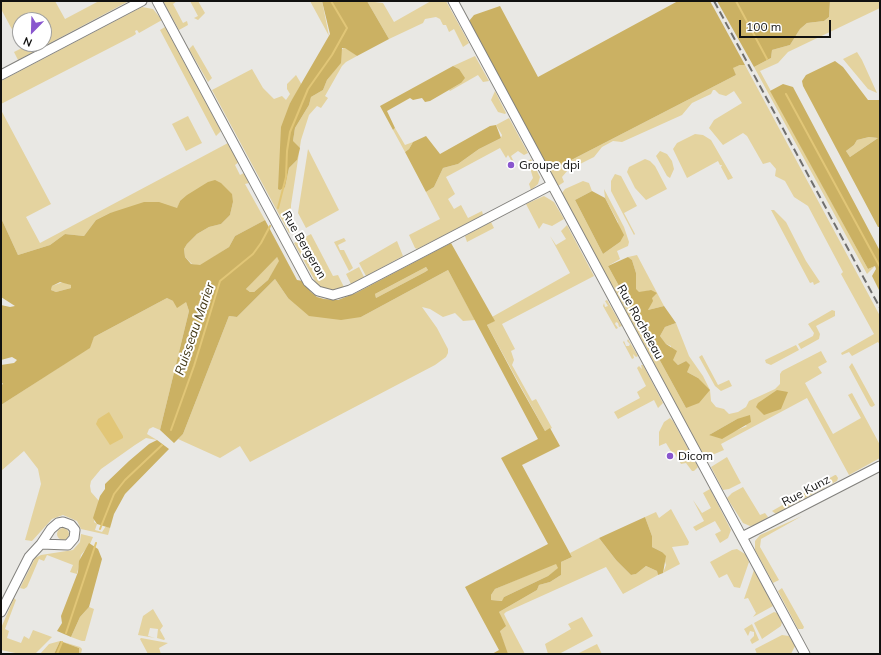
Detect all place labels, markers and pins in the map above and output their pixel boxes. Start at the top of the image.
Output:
place label: Groupe dpi [519,158,580,172]
marker: Groupe dpi [506,160,516,170]
place label: Dicom [678,449,713,463]
marker: Dicom [665,451,675,461]

